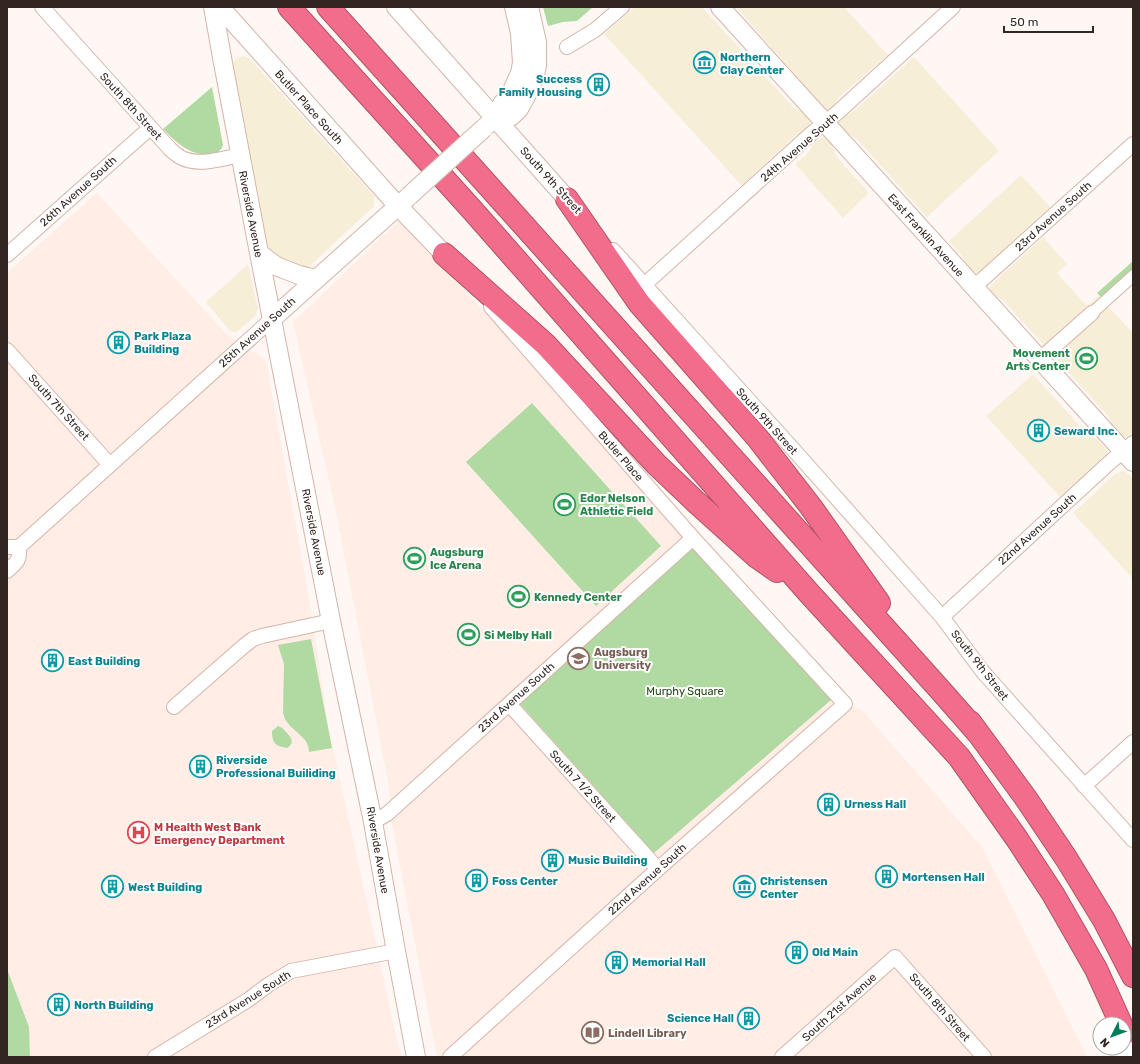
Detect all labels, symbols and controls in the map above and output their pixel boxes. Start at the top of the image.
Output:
scale bar [1004,8,1093,34]
text: 50 m [1010,15,1038,29]
museum icon: Northern Clay Center [692,50,718,76]
place label: Northern Clay Center [720,51,784,77]
street label: Butler Place South [272,68,345,147]
street label: South 8th Street [97,70,165,143]
building icon: Success Family Housing [585,72,611,98]
place label: Success Family Housing [499,73,582,99]
street label: 24th Avenue South [758,110,841,185]
street label: South 9th Street [517,144,585,217]
street label: 26th Avenue South [37,154,119,229]
street label: Riverside Avenue [236,170,265,259]
street label: 23rd Avenue South [1013,179,1094,254]
street label: East Franklin Avenue [885,191,966,279]
street label: 25th Avenue South [216,295,298,370]
building icon: Park Plaza Building [106,329,132,355]
place label: Park Plaza Building [134,330,191,356]
sports icon: Movement Arts Center [1073,346,1099,372]
place label: Movement Arts Center [1006,347,1070,373]
street label: South 7th Street [25,372,92,444]
street label: South 9th Street [733,385,801,458]
building icon: Seward Inc. [1025,418,1051,444]
place label: Seward Inc. [1054,425,1118,438]
street label: Butler Place [595,429,646,484]
street label: Riverside Avenue [299,488,328,577]
sports icon: Edor Nelson Athletic Field [551,491,577,517]
street label: 22nd Avenue South [996,491,1079,568]
place label: Edor Nelson Athletic Field [580,492,653,518]
sports icon: Augsburg Ice Arena [402,545,428,571]
place label: Augsburg Ice Arena [430,546,484,572]
sports icon: Kennedy Center [506,584,532,610]
place label: Kennedy Center [534,591,622,604]
sports icon: Si Melby Hall [455,622,481,648]
street label: South 9th Street [948,628,1011,704]
place label: Si Melby Hall [484,629,552,642]
school or university icon: Augsburg University [566,645,592,671]
place label: Augsburg University [594,646,651,672]
building icon: East Building [40,648,66,674]
place label: East Building [68,655,140,668]
street label: 23rd Avenue South [476,660,557,735]
park label: Murphy Square [646,685,724,698]
street label: South 7 1/2 Street [547,748,619,826]
building icon: Riverside Professional Builiding [187,753,213,779]
place label: Riverside Professional Builiding [216,754,336,780]
building icon: Urness Hall [816,791,842,817]
place label: Urness Hall [844,798,906,811]
street label: Riverside Avenue [363,806,392,895]
hospital icon: M Health West Bank Emergency Department [126,820,152,846]
place label: M Health West Bank Emergency Department [154,821,285,847]
street label: 22nd Avenue South [606,841,689,918]
building icon: Music Building [539,847,565,873]
place label: Music Building [568,854,647,867]
building icon: Mortensen Hall [873,864,899,890]
building icon: Foss Center [464,868,490,894]
place label: Mortensen Hall [902,871,985,884]
building icon: West Building [99,874,125,900]
museum icon: Christensen Center [731,874,757,900]
place label: Foss Center [492,875,558,888]
place label: Christensen Center [760,875,828,901]
place label: West Building [128,881,202,894]
building icon: Old Main [784,939,810,965]
place label: Old Main [812,946,858,959]
building icon: Memorial Hall [603,949,629,975]
place label: Memorial Hall [632,956,706,969]
street label: 23rd Avenue South [203,968,293,1031]
street label: South 21st Avenue [800,971,879,1044]
street label: South 8th Street [907,971,973,1045]
building icon: North Building [45,992,71,1018]
place label: North Building [74,999,154,1012]
building icon: Science Hall [736,1005,762,1031]
place label: Science Hall [667,1012,734,1025]
north arrow [1092,1016,1132,1056]
library icon: Lindell Library [580,1020,606,1046]
place label: Lindell Library [608,1027,687,1040]
text: N [1097,1035,1112,1050]

